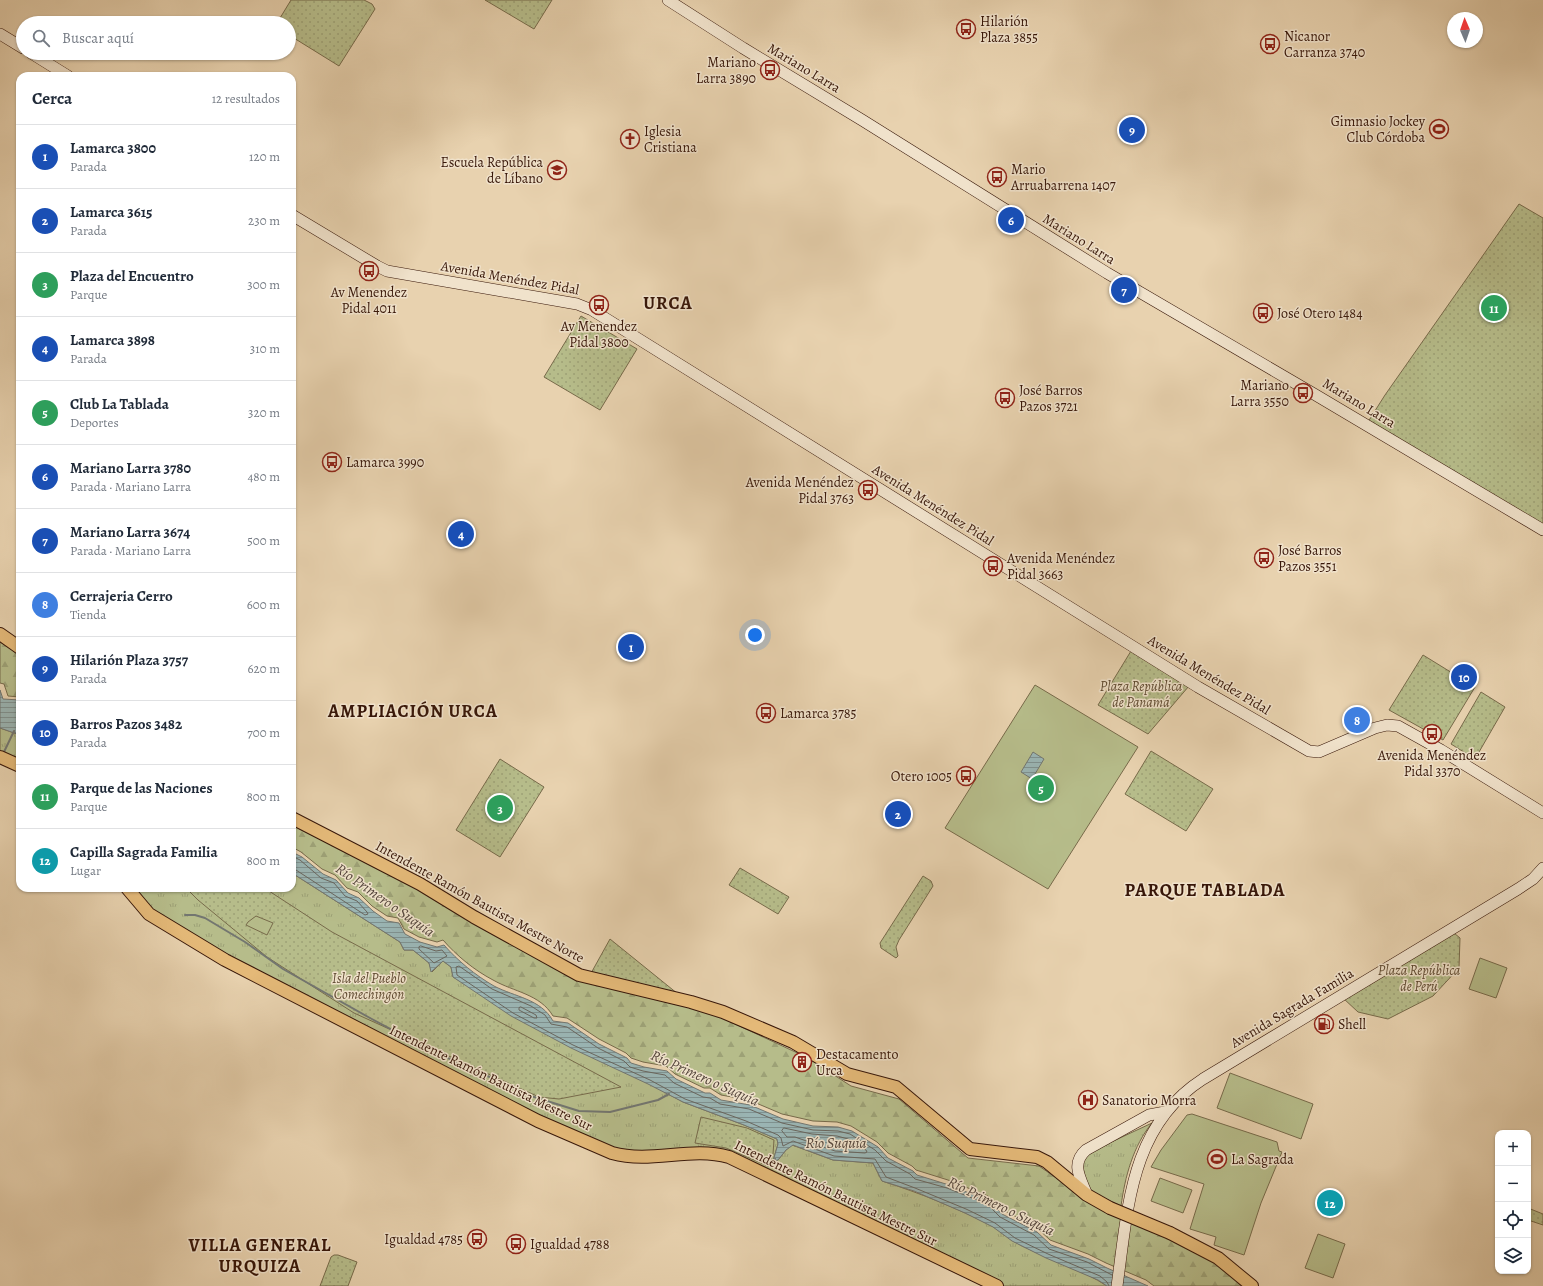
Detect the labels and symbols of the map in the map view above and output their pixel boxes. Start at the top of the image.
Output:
place label: Hilarión Plaza 3855 [980,12,1038,47]
north arrow [1447,12,1483,48]
bus stop icon: Hilarión Plaza 3855 [955,18,977,40]
place label: Nicanor Carranza 3740 [1284,27,1365,62]
bus stop icon: Nicanor Carranza 3740 [1259,33,1281,55]
street label: Mariano Larra [764,39,845,98]
place label: Mariano Larra 3890 [696,53,756,88]
bus stop icon: Mariano Larra 3890 [759,59,781,81]
place label: Gimnasio Jockey Club Córdoba [1331,112,1426,147]
pin: 9 [1119,115,1145,145]
sports icon: Gimnasio Jockey Club Córdoba [1428,118,1450,140]
place label: Iglesia Cristiana [644,122,697,157]
church icon: Iglesia Cristiana [619,128,641,150]
place label: Escuela República de Líbano [440,153,543,188]
school or university icon: Escuela República de Líbano [546,159,568,181]
place label: Mario Arruabarrena 1407 [1010,160,1116,195]
bus stop icon: Mario Arruabarrena 1407 [986,166,1008,188]
pin: 6 [998,205,1024,235]
street label: Mariano Larra [1039,209,1119,269]
street label: Avenida Menéndez Pidal [438,256,581,300]
bus stop icon: Av Menendez Pidal 4011 [358,260,380,282]
pin: 7 [1111,275,1137,305]
place label: Av Menendez Pidal 4011 [330,283,407,318]
district label: URCA [643,291,693,315]
pin: 11 [1481,293,1507,323]
bus stop icon: Av Menendez Pidal 3800 [588,294,610,316]
bus stop icon: José Otero 1484 [1252,302,1274,324]
place label: José Otero 1484 [1277,304,1362,323]
place label: Av Menendez Pidal 3800 [560,317,637,352]
street label: Mariano Larra [1319,374,1400,433]
place label: Mariano Larra 3550 [1230,376,1289,411]
place label: José Barros Pazos 3721 [1019,381,1083,416]
bus stop icon: Mariano Larra 3550 [1292,382,1314,404]
bus stop icon: José Barros Pazos 3721 [994,387,1016,409]
bus stop icon: Lamarca 3990 [321,451,343,473]
place label: Lamarca 3990 [346,453,424,472]
street label: Avenida Menéndez Pidal [868,459,998,550]
place label: Avenida Menéndez Pidal 3763 [745,473,854,508]
bus stop icon: Avenida Menéndez Pidal 3763 [857,479,879,501]
pin: 4 [448,519,474,549]
place label: José Barros Pazos 3551 [1278,541,1342,576]
bus stop icon: José Barros Pazos 3551 [1253,547,1275,569]
place label: Avenida Menéndez Pidal 3663 [1006,549,1115,584]
bus stop icon: Avenida Menéndez Pidal 3663 [982,555,1004,577]
your location [745,625,765,645]
street label: Avenida Menéndez Pidal [1143,630,1274,720]
pin: 1 [618,632,644,662]
pin: 10 [1451,662,1477,692]
park label: Plaza República de Panamá [1100,677,1183,712]
district label: AMPLIACIÓN URCA [327,699,498,723]
bus stop icon: Lamarca 3785 [755,702,777,724]
place label: Lamarca 3785 [780,704,857,723]
pin: 8 [1344,705,1370,735]
bus stop icon: Avenida Menéndez Pidal 3370 [1421,723,1443,745]
place label: Avenida Menéndez Pidal 3370 [1377,746,1486,781]
bus stop icon: Otero 1005 [955,765,977,787]
place label: Otero 1005 [891,767,952,786]
pin: 5 [1028,773,1054,803]
pin: 3 [487,793,513,823]
pin: 2 [885,799,911,829]
street label: Intendente Ramón Bautista Mestre Norte [372,836,588,968]
water label: Río Primero o Suquía [332,858,439,942]
district label: PARQUE TABLADA [1125,878,1285,902]
park label: Plaza República de Perú [1378,961,1461,996]
street label: Avenida Sagrada Familia [1226,963,1357,1053]
park label: Isla del Pueblo Comechingón [332,969,406,1004]
fuel station icon: Shell [1313,1013,1335,1035]
place label: Shell [1338,1015,1366,1034]
street label: Intendente Ramón Bautista Mestre Sur [386,1020,596,1136]
water label: Río Primero o Suquía [648,1045,762,1111]
place label: Destacamento Urca [816,1045,898,1080]
building icon: Destacamento Urca [791,1051,813,1073]
hospital icon: Sanatorio Morra [1077,1089,1099,1111]
place label: Sanatorio Morra [1102,1091,1197,1110]
water label: Río Suquía [806,1133,867,1153]
street label: Intendente Ramón Bautista Mestre Sur [731,1135,941,1251]
sports icon: La Sagrada [1206,1148,1228,1170]
place label: La Sagrada [1231,1150,1294,1169]
water label: Río Primero o Suquía [944,1171,1058,1241]
pin: 12 [1317,1188,1343,1218]
bus stop icon: Igualdad 4785 [466,1228,488,1250]
place label: Igualdad 4785 [384,1230,463,1249]
district label: VILLA GENERAL URQUIZA [188,1233,331,1278]
bus stop icon: Igualdad 4788 [505,1233,527,1255]
place label: Igualdad 4788 [530,1235,610,1254]

